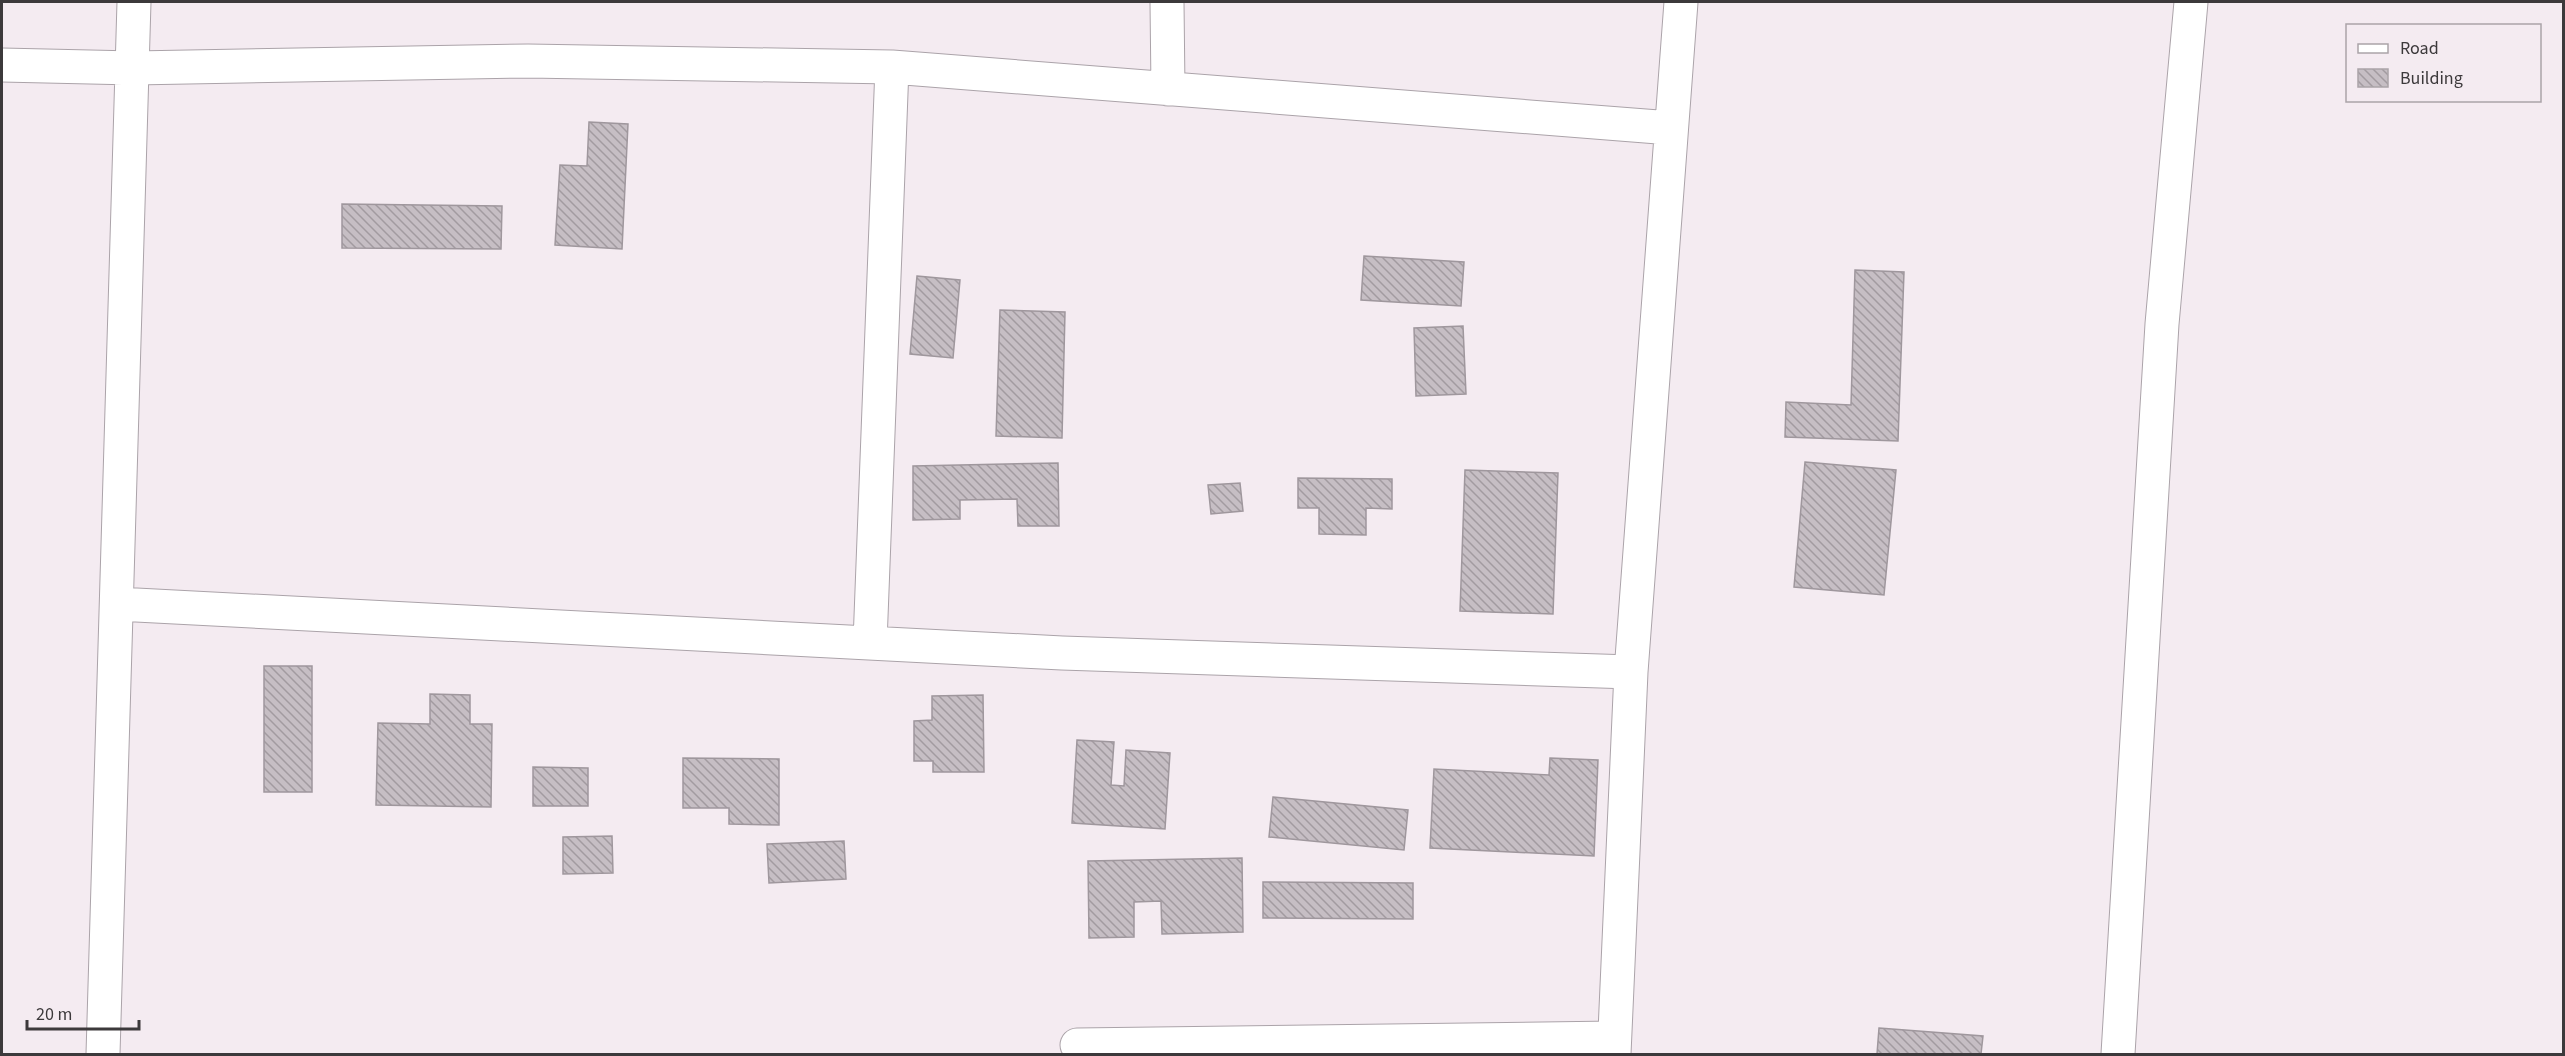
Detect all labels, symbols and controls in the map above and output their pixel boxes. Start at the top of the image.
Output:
legend [2346,24,2541,102]
text: Road [2400,36,2439,61]
text: Building [2400,66,2463,91]
scale bar [27,993,140,1031]
text: 20 m [36,1002,72,1027]

